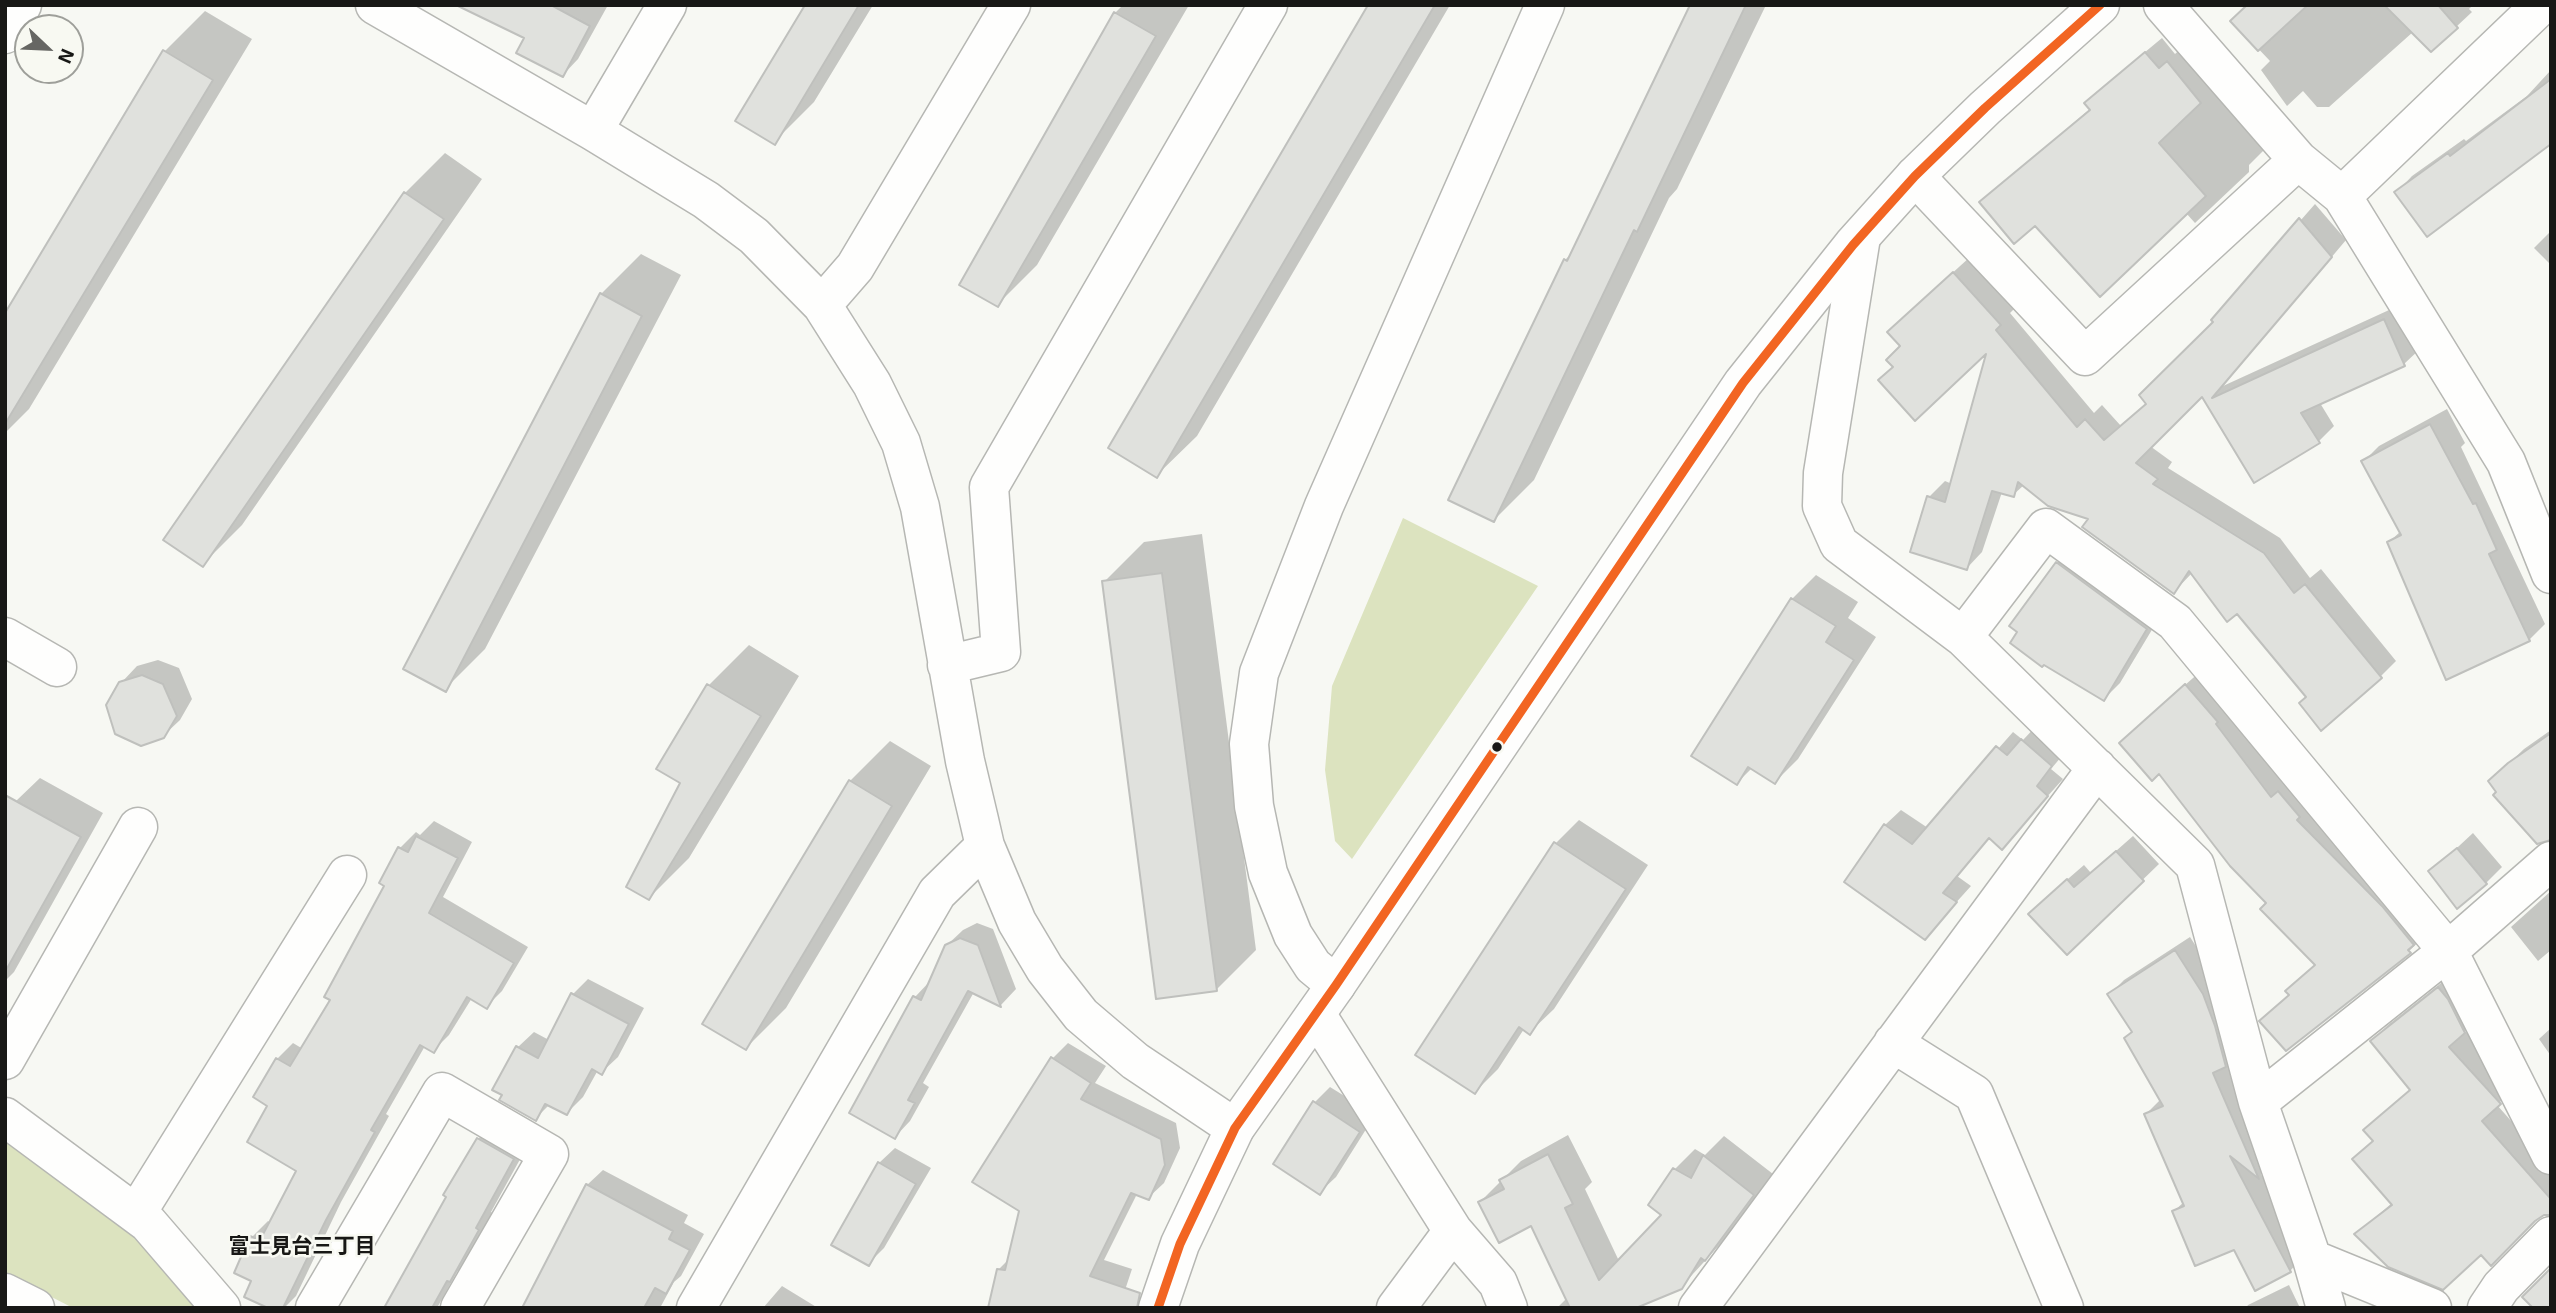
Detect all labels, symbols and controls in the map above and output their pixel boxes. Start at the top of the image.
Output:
north arrow [14,14,84,84]
text: N [54,46,80,67]
unlabelled marker [1490,740,1504,754]
district label: 富士見台三丁目 [229,1233,375,1259]

